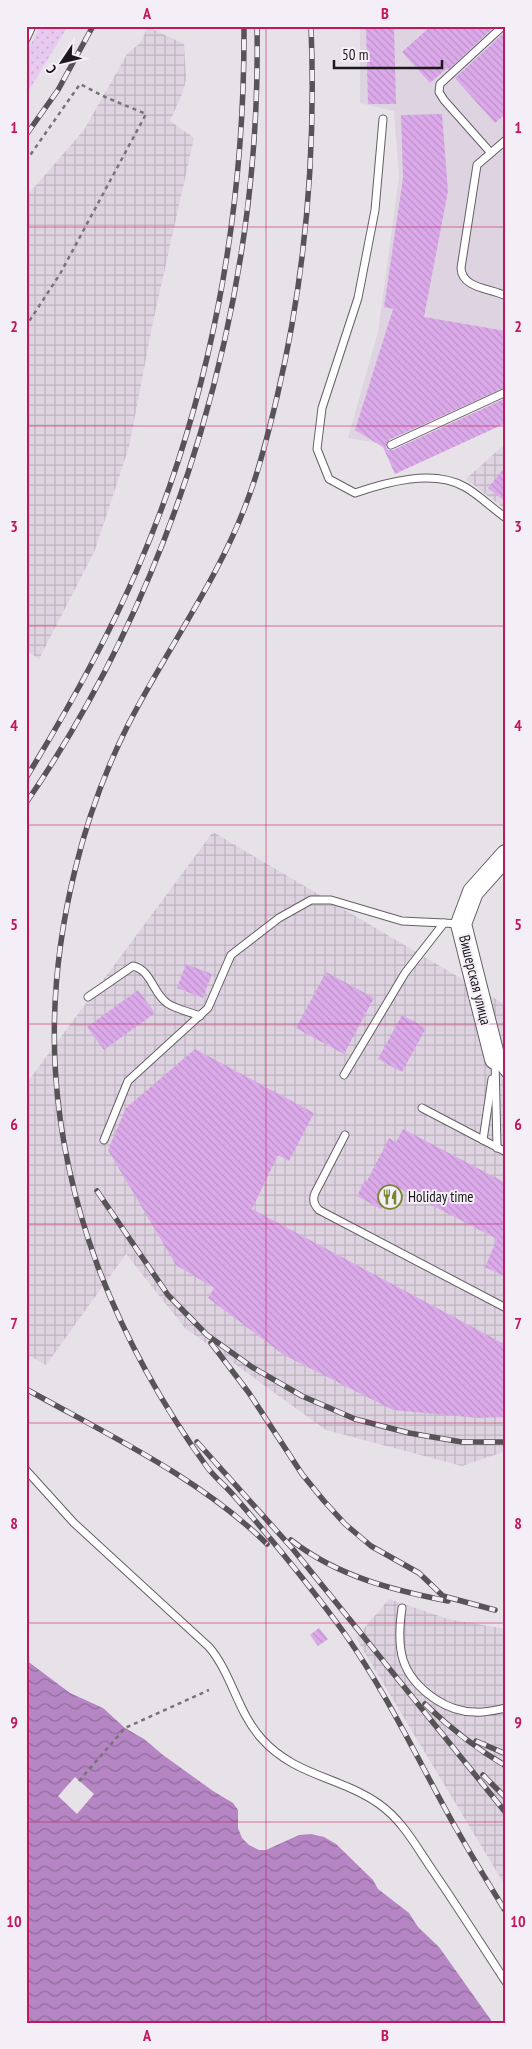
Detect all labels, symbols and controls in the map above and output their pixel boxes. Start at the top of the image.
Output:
text: A [142,3,152,23]
text: B [381,3,389,23]
north arrow [38,38,88,88]
scale bar [334,38,442,70]
text: 50 m [342,45,368,64]
text: С [42,61,61,77]
text: 1 [10,117,18,137]
text: 1 [514,117,522,137]
text: 2 [10,316,18,336]
text: 2 [514,316,522,336]
text: 3 [10,516,18,536]
text: 3 [514,516,522,536]
text: 4 [10,715,18,735]
text: 4 [514,715,522,735]
text: 5 [10,914,18,934]
text: 5 [514,914,522,934]
street label: Вишерская улица [455,933,496,1027]
text: 6 [10,1114,18,1134]
text: 6 [514,1114,522,1134]
restaurant icon: Holiday time [377,1184,403,1210]
place label: Holiday time [408,1187,474,1206]
text: 7 [10,1313,18,1333]
text: 7 [514,1313,522,1333]
text: 8 [10,1513,18,1533]
text: 8 [514,1513,522,1533]
text: 9 [10,1712,18,1732]
text: 9 [514,1712,522,1732]
text: 10 [6,1911,22,1931]
text: 10 [510,1911,526,1931]
text: A [142,2025,152,2045]
text: B [381,2025,389,2045]

